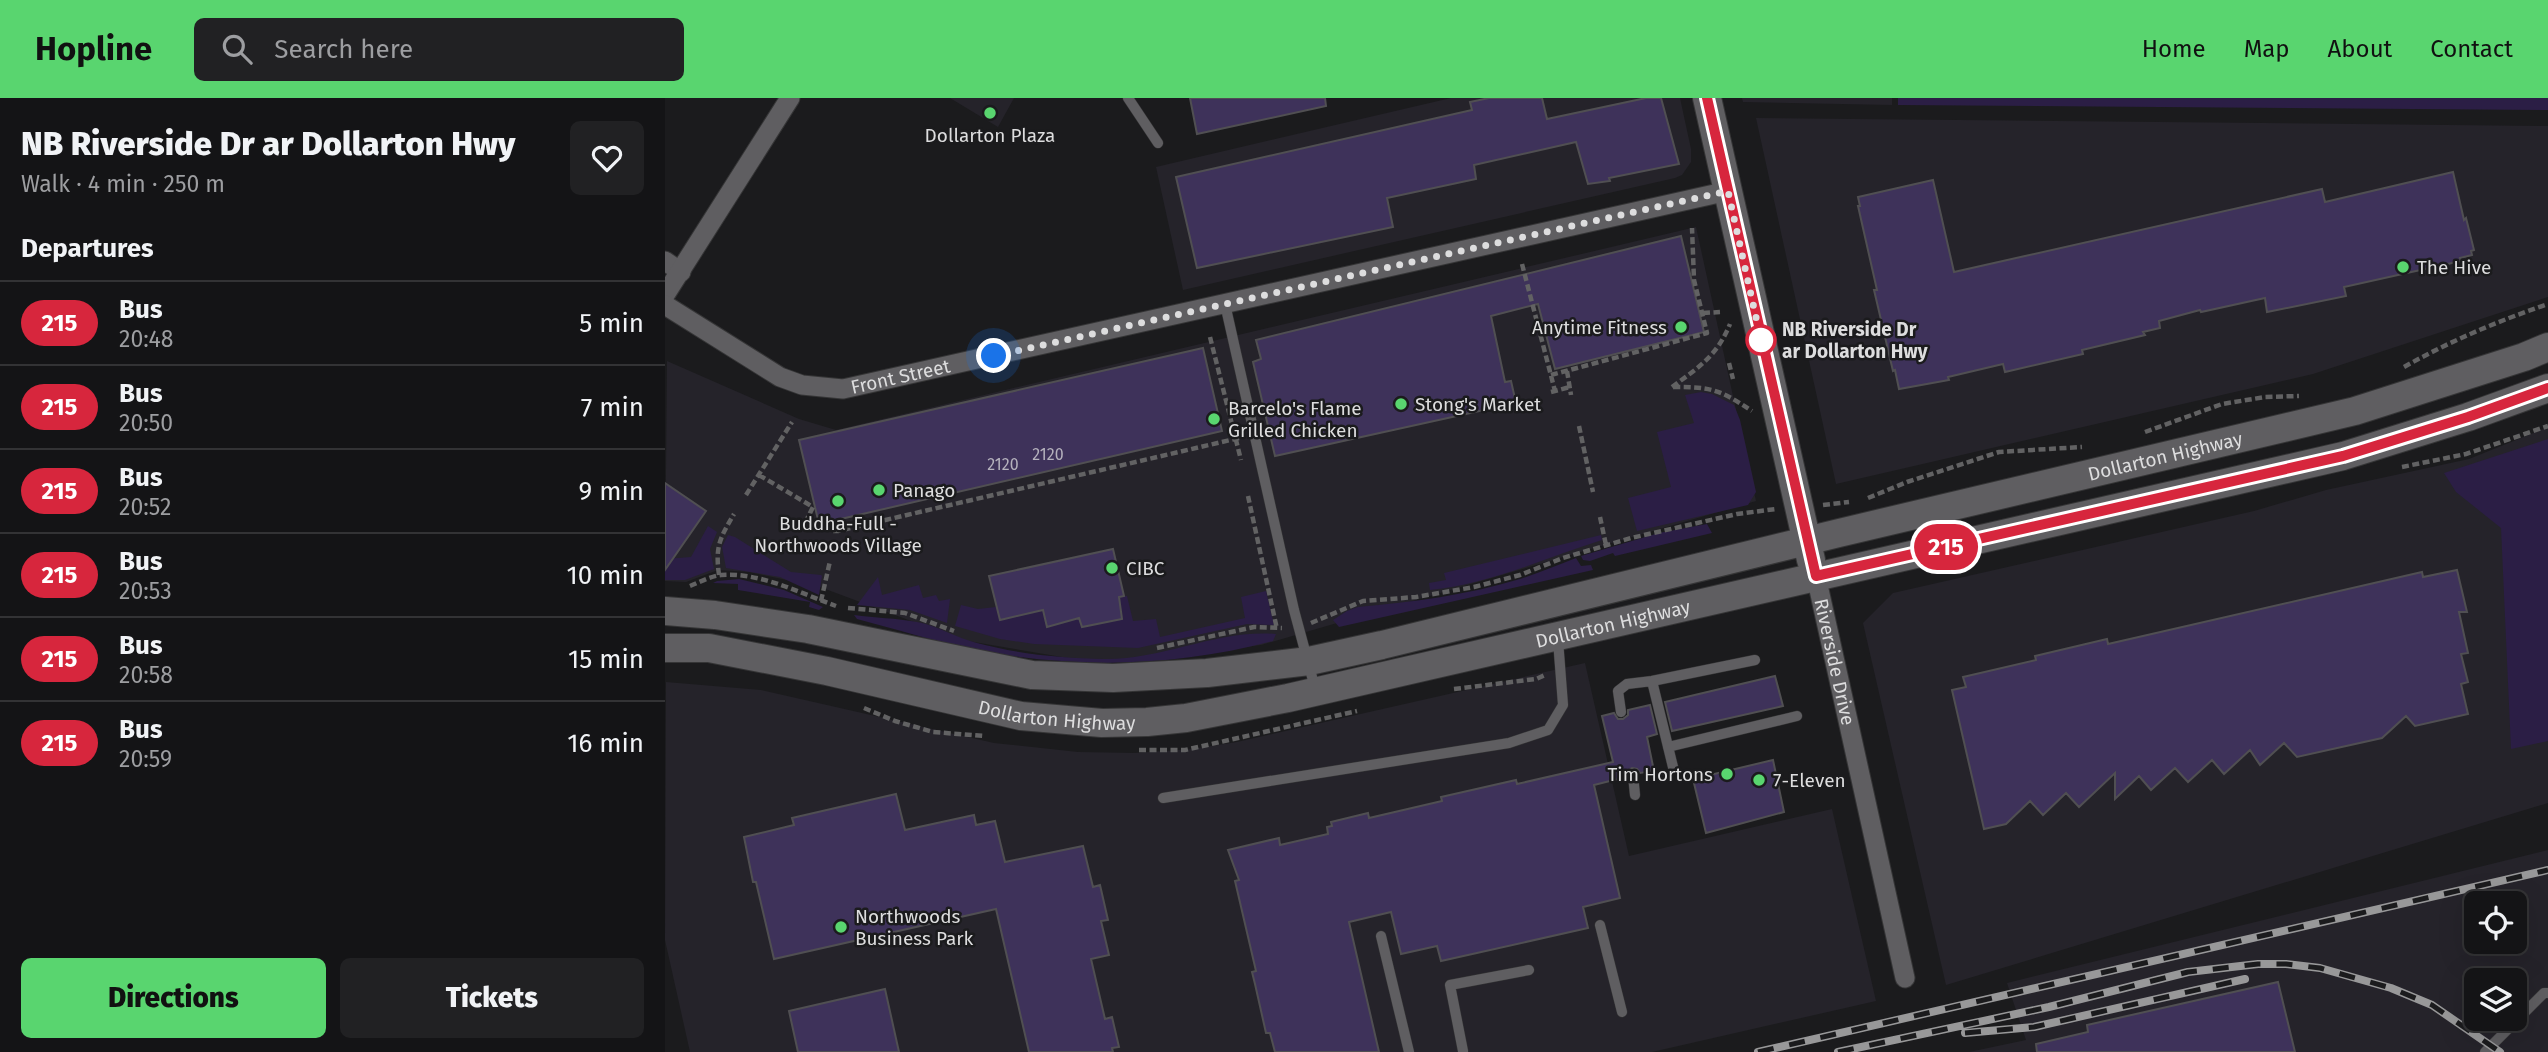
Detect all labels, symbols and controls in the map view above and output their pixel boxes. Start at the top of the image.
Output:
search box [194,18,684,81]
text: Hopline [35,29,152,69]
icon: search [218,30,256,68]
text: Search here [274,34,413,65]
text: Home [2142,35,2206,63]
text: Map [2244,35,2290,63]
text: About [2328,35,2392,63]
text: Contact [2430,35,2513,63]
marker: Dollarton Plaza [982,105,998,121]
button: heart [570,121,644,195]
text: NB Riverside Dr ar Dollarton Hwy [21,124,515,164]
place label: Dollarton Plaza [925,124,1055,147]
text: Walk · 4 min · 250 m [21,170,225,198]
text: Departures [21,233,154,264]
place label: The Hive [2417,256,2491,279]
marker: The Hive [2395,259,2411,275]
text: Bus [119,294,162,325]
text: 5 min [579,308,644,339]
text: 215 [42,309,77,337]
place label: Anytime Fitness [1532,316,1667,339]
place label: NB Riverside Dr ar Dollarton Hwy [1782,318,1928,363]
marker: Anytime Fitness [1673,319,1689,335]
text: 20:48 [119,325,174,353]
marker: NB Riverside Dr ar Dollarton Hwy [1746,325,1776,355]
your location [976,338,1011,373]
street label: Front Street [848,354,952,398]
text: Bus [119,378,162,409]
text: 7 min [581,392,644,423]
text: 215 [42,393,77,421]
place label: Stong's Market [1415,393,1541,416]
marker: Stong's Market [1393,396,1409,412]
place label: Barcelo's Flame Grilled Chicken [1228,397,1362,442]
text: 20:50 [119,409,173,437]
marker: Barcelo's Flame Grilled Chicken [1206,411,1222,427]
street label: Dollarton Highway [2085,426,2245,485]
house number: 2120 [1032,445,1064,464]
house number: 2120 [987,455,1019,474]
text: Bus [119,462,162,493]
text: 9 min [579,476,644,507]
text: 215 [42,477,77,505]
place label: Panago [893,479,955,502]
marker: Panago [871,482,887,498]
text: 20:52 [119,493,171,521]
marker: Buddha-Full - Northwoods Village [830,493,846,509]
place label: Buddha-Full - Northwoods Village [754,512,922,557]
line badge: 215 [1906,524,1986,570]
text: 215 [1928,533,1964,561]
text: Bus [119,546,162,577]
place label: CIBC [1126,557,1165,580]
text: 10 min [566,560,644,591]
marker: CIBC [1104,560,1120,576]
text: 215 [42,561,77,589]
text: 20:53 [119,577,172,605]
street label: Dollarton Highway [1533,594,1693,652]
street label: Riverside Drive [1810,596,1860,727]
text: Bus [119,630,162,661]
text: 15 min [568,644,644,675]
text: 215 [42,645,77,673]
text: 20:58 [119,661,173,689]
street label: Dollarton Highway [976,695,1136,735]
text: Bus [119,714,162,745]
text: 16 min [567,728,644,759]
text: 215 [42,729,77,757]
text: 20:59 [119,745,172,773]
place label: Tim Hortons [1607,763,1713,786]
marker: Tim Hortons [1719,766,1735,782]
place label: 7-Eleven [1773,769,1846,792]
marker: 7-Eleven [1751,772,1767,788]
map controls [2464,891,2527,1031]
button: locate [2464,891,2527,954]
place label: Northwoods Business Park [855,905,974,950]
marker: Northwoods Business Park [833,919,849,935]
button: Directions [21,958,326,1038]
button: Tickets [340,958,644,1038]
button: layers [2464,968,2527,1031]

